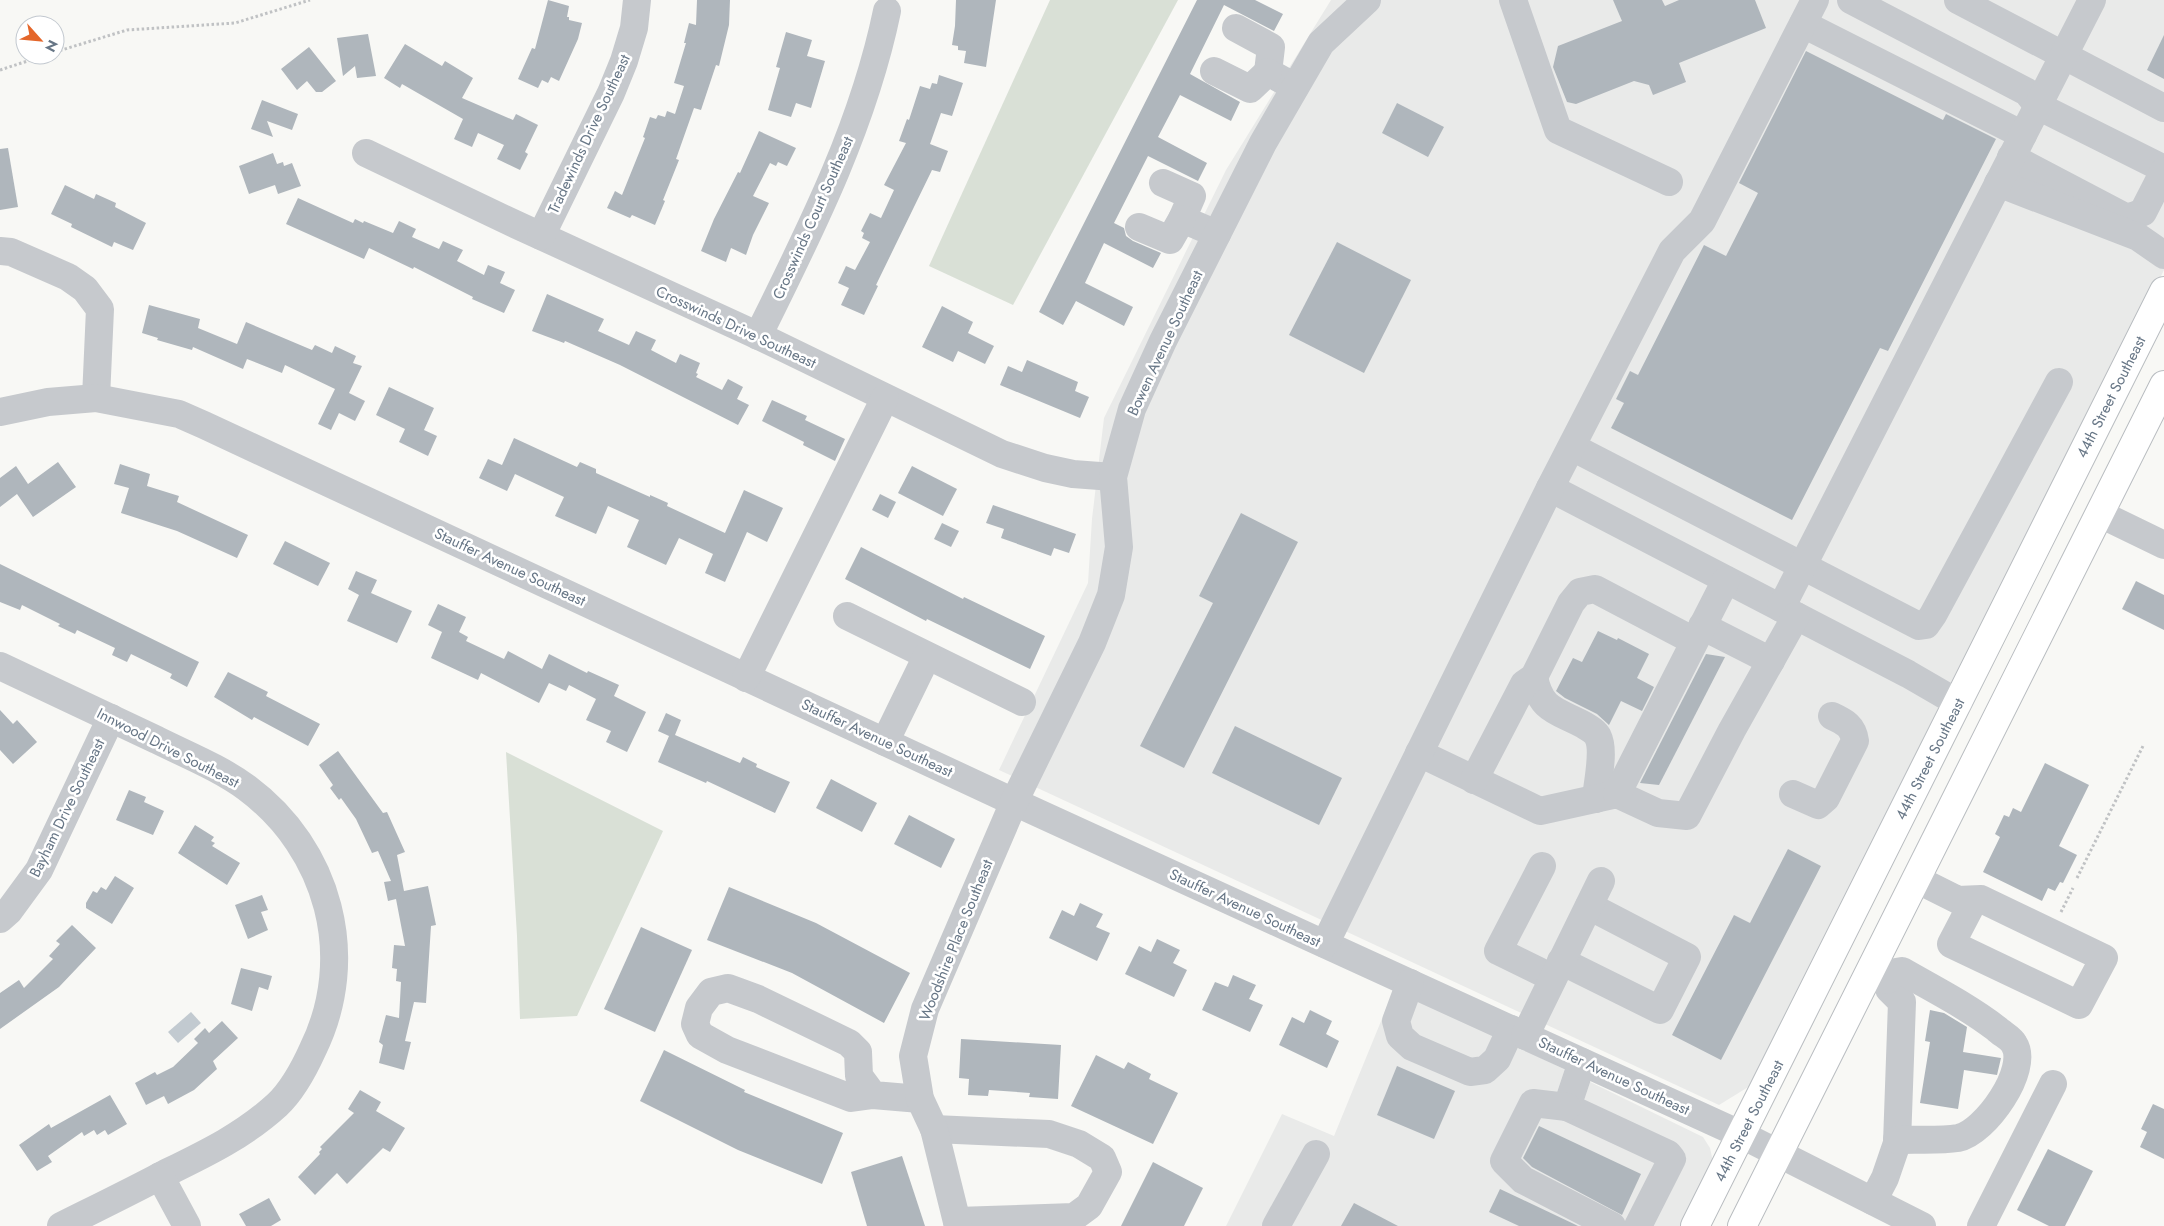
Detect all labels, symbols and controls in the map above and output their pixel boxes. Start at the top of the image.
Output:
north arrow [15,15,65,65]
text: N [40,36,63,55]
street label: Tradewinds Drive Southeast [542,50,636,217]
street label: Crosswinds Court Southeast [767,133,859,303]
street label: Bowen Avenue Southeast [1122,266,1209,419]
street label: Crosswinds Drive Southeast [652,280,820,374]
street label: 44th Street Southeast [2071,332,2151,462]
street label: Stauffer Avenue Southeast [431,522,590,612]
street label: Stauffer Avenue Southeast [798,693,957,783]
street label: 44th Street Southeast [1890,694,1970,824]
street label: Innwood Drive Southeast [93,703,243,794]
street label: Bayham Drive Southeast [24,735,110,881]
street label: Woodshire Place Southeast [914,856,999,1024]
street label: Stauffer Avenue Southeast [1166,863,1325,953]
street label: Stauffer Avenue Southeast [1535,1031,1694,1121]
street label: 44th Street Southeast [1709,1056,1789,1186]

